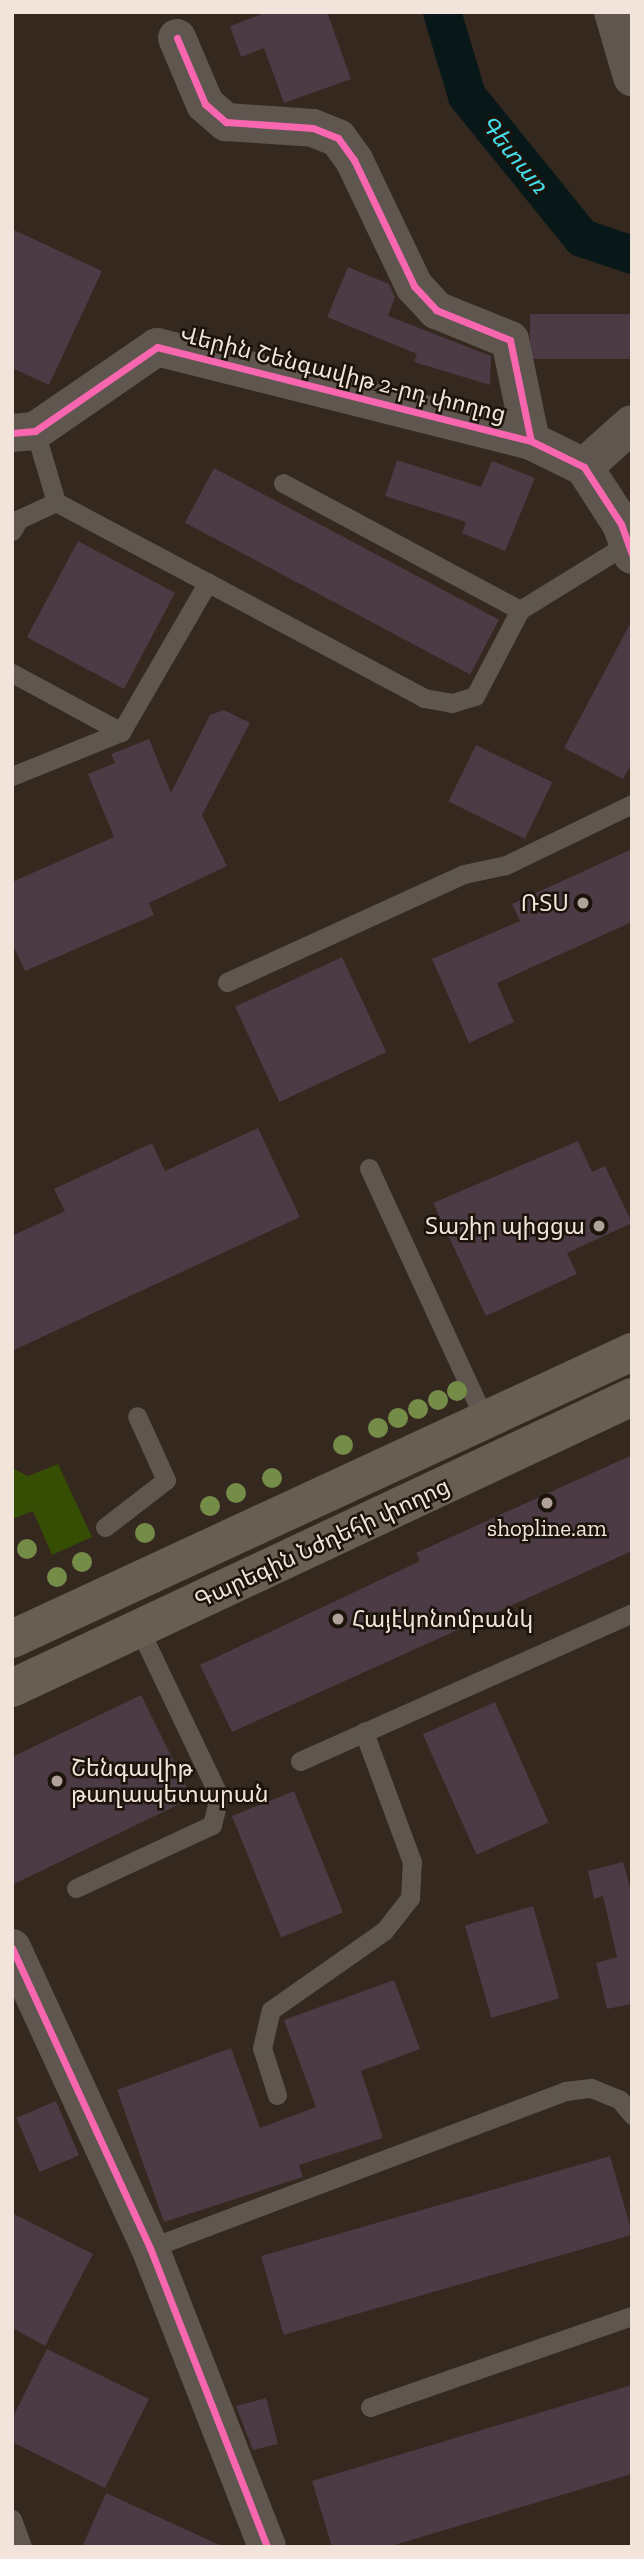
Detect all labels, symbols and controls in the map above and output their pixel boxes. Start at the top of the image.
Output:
water label: Գետառ [474,109,554,199]
street label: Վերին Շենգավիթ 2-րդ փողոց [177,320,509,428]
place label: ՌՏՍ [521,889,569,917]
marker: ՌՏՍ [575,895,591,911]
place label: Տաշիր պիցցա [425,1212,585,1240]
marker: Տաշիր պիցցա [591,1218,607,1234]
street label: Գարեգին Նժդեհի փողոց [190,1472,454,1614]
marker: shopline.am [539,1495,555,1511]
place label: shopline.am [487,1514,607,1542]
place label: Հայէկոնոմբանկ [352,1605,533,1633]
marker: Հայէկոնոմբանկ [330,1611,346,1627]
place label: Շենգավիթ թաղապետարան [71,1754,269,1808]
marker: Շենգավիթ թաղապետարան [49,1773,65,1789]

